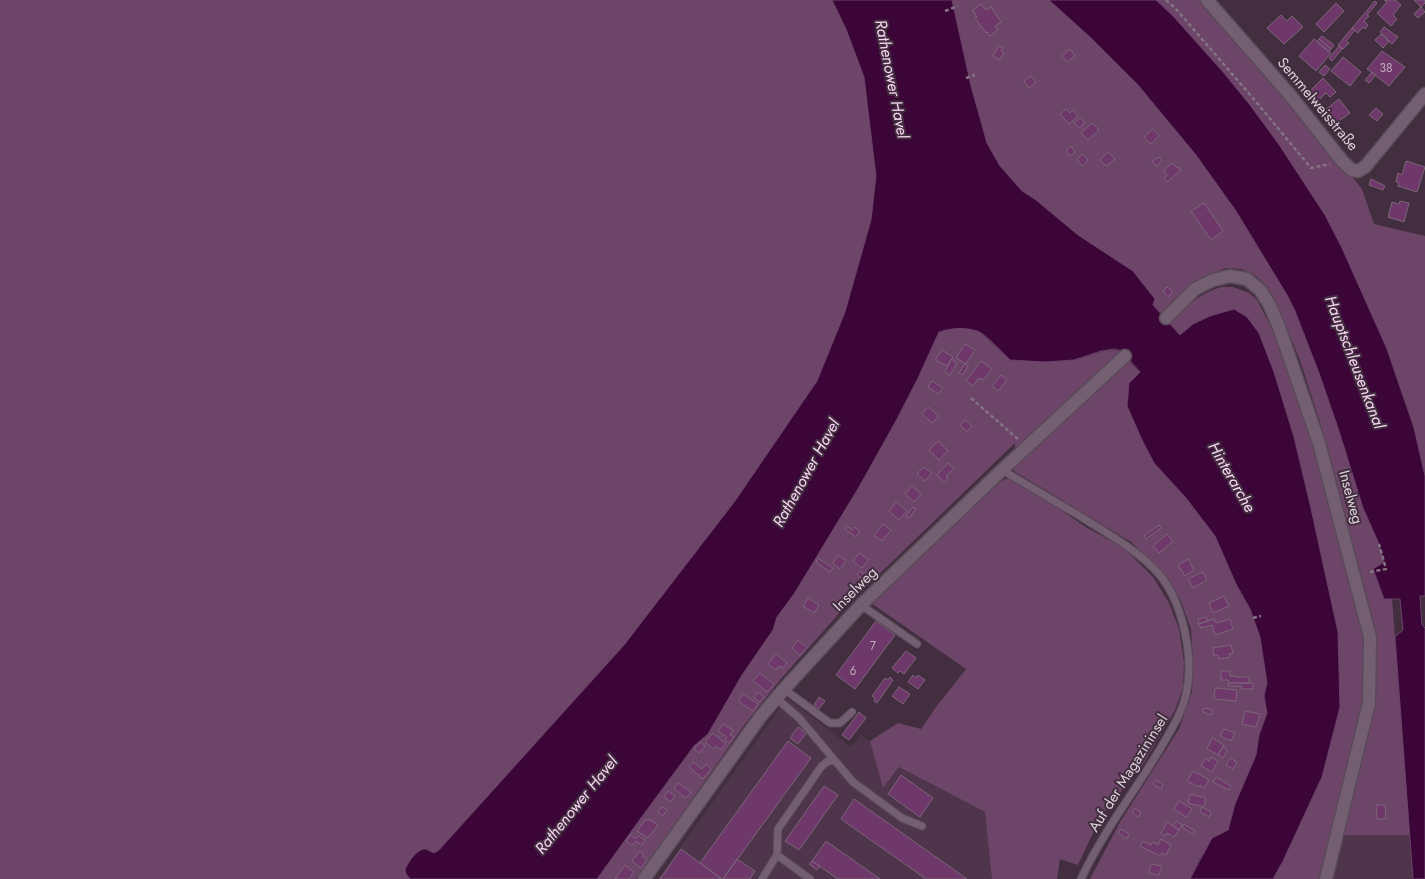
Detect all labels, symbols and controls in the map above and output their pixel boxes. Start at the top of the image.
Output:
water label: Rathenower Havel [869,18,915,142]
street label: Semmelweisstraße [1272,52,1364,156]
house number: 38 [1379,59,1393,77]
water label: Hauptschleusenkanal [1319,292,1391,433]
water label: Rathenower Havel [767,414,846,531]
water label: Hinterarche [1203,438,1261,516]
street label: Inselweg [1333,468,1369,526]
street label: Inselweg [828,562,882,616]
house number: 7 [870,637,877,655]
house number: 6 [850,662,857,680]
street label: Auf der Magazininsel [1083,710,1173,836]
water label: Rathenower Havel [529,750,624,859]

